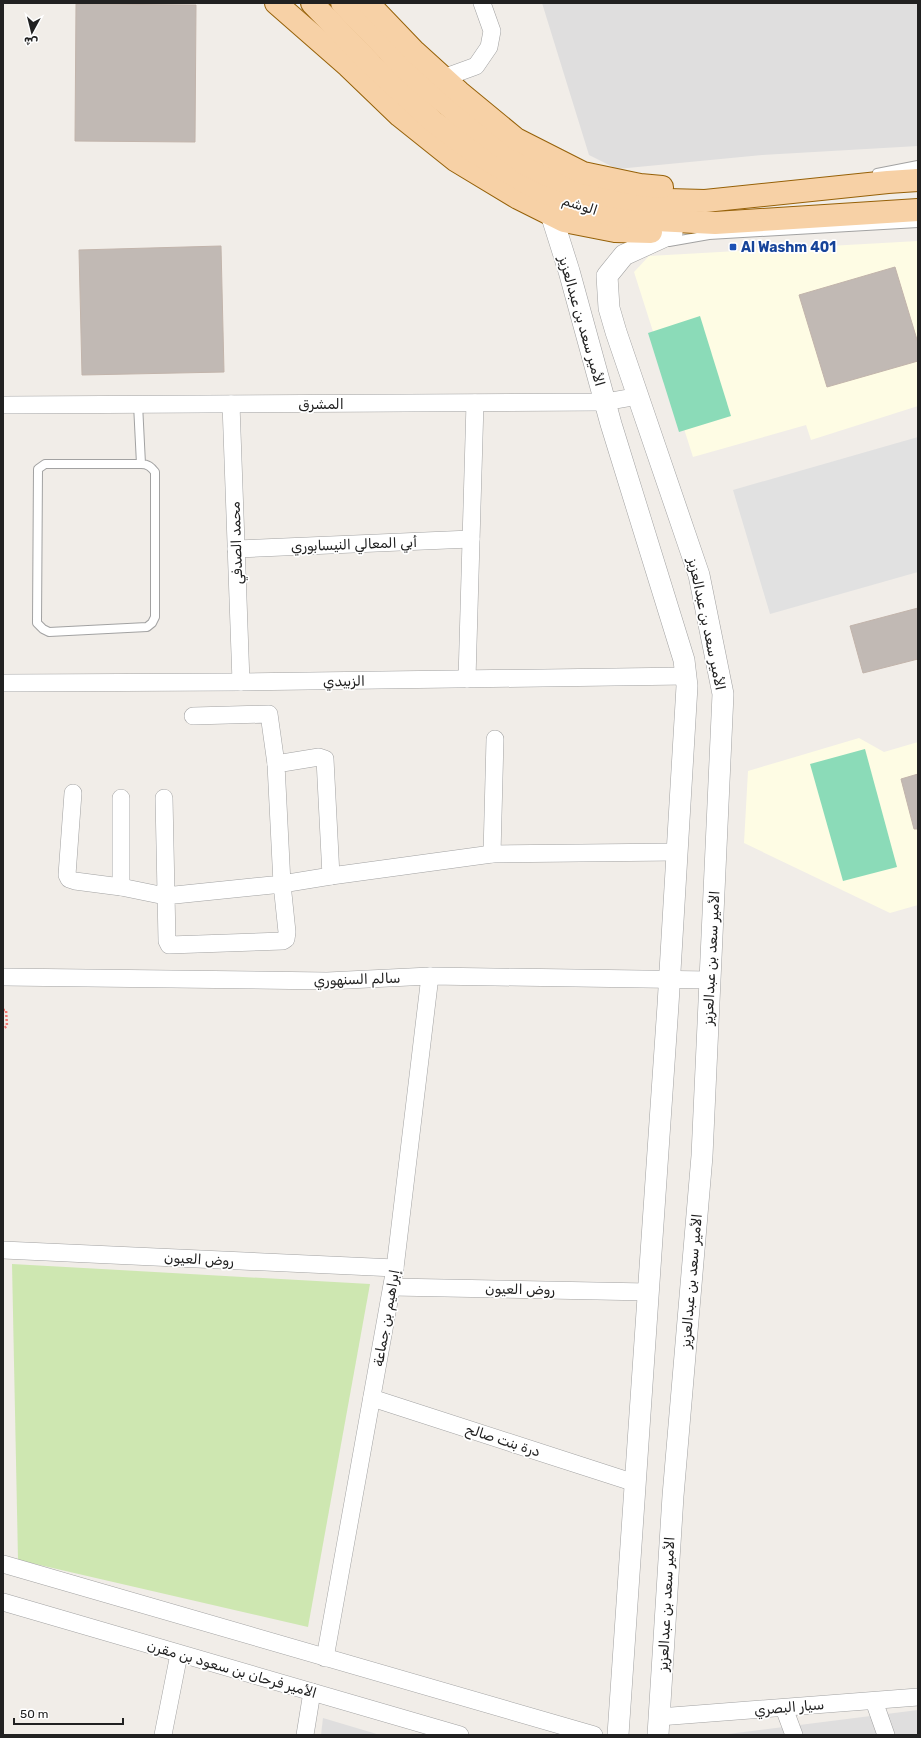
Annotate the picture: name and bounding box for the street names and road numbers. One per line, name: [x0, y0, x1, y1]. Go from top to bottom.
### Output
street label: الوشم: [560, 192, 600, 219]
street label: الأمير سعد بن عبدالعزيز: [555, 253, 608, 388]
street label: المشرق: [298, 396, 344, 413]
street label: محمد الصدفي: [227, 501, 248, 585]
street label: أبي المعالي النيسابوري: [291, 534, 418, 557]
street label: الأمير سعد بن عبدالعزيز: [684, 555, 729, 692]
street label: الزبيدي: [323, 673, 365, 691]
street label: الأمير سعد بن عبدالعزيز: [699, 890, 724, 1027]
street label: سالم السنهوري: [313, 969, 401, 991]
street label: الأمير سعد بن عبدالعزيز: [677, 1213, 706, 1350]
street label: روض العيون: [164, 1249, 234, 1270]
street label: إبراهيم بن جماعة: [370, 1268, 403, 1368]
street label: روض العيون: [485, 1280, 555, 1299]
street label: درة بنت صالح: [463, 1420, 543, 1463]
street label: الأمير سعد بن عبدالعزيز: [654, 1536, 679, 1673]
street label: الأمير فرحان بن سعود بن مقرن: [145, 1637, 319, 1702]
street label: سيار البصري: [753, 1696, 825, 1720]

